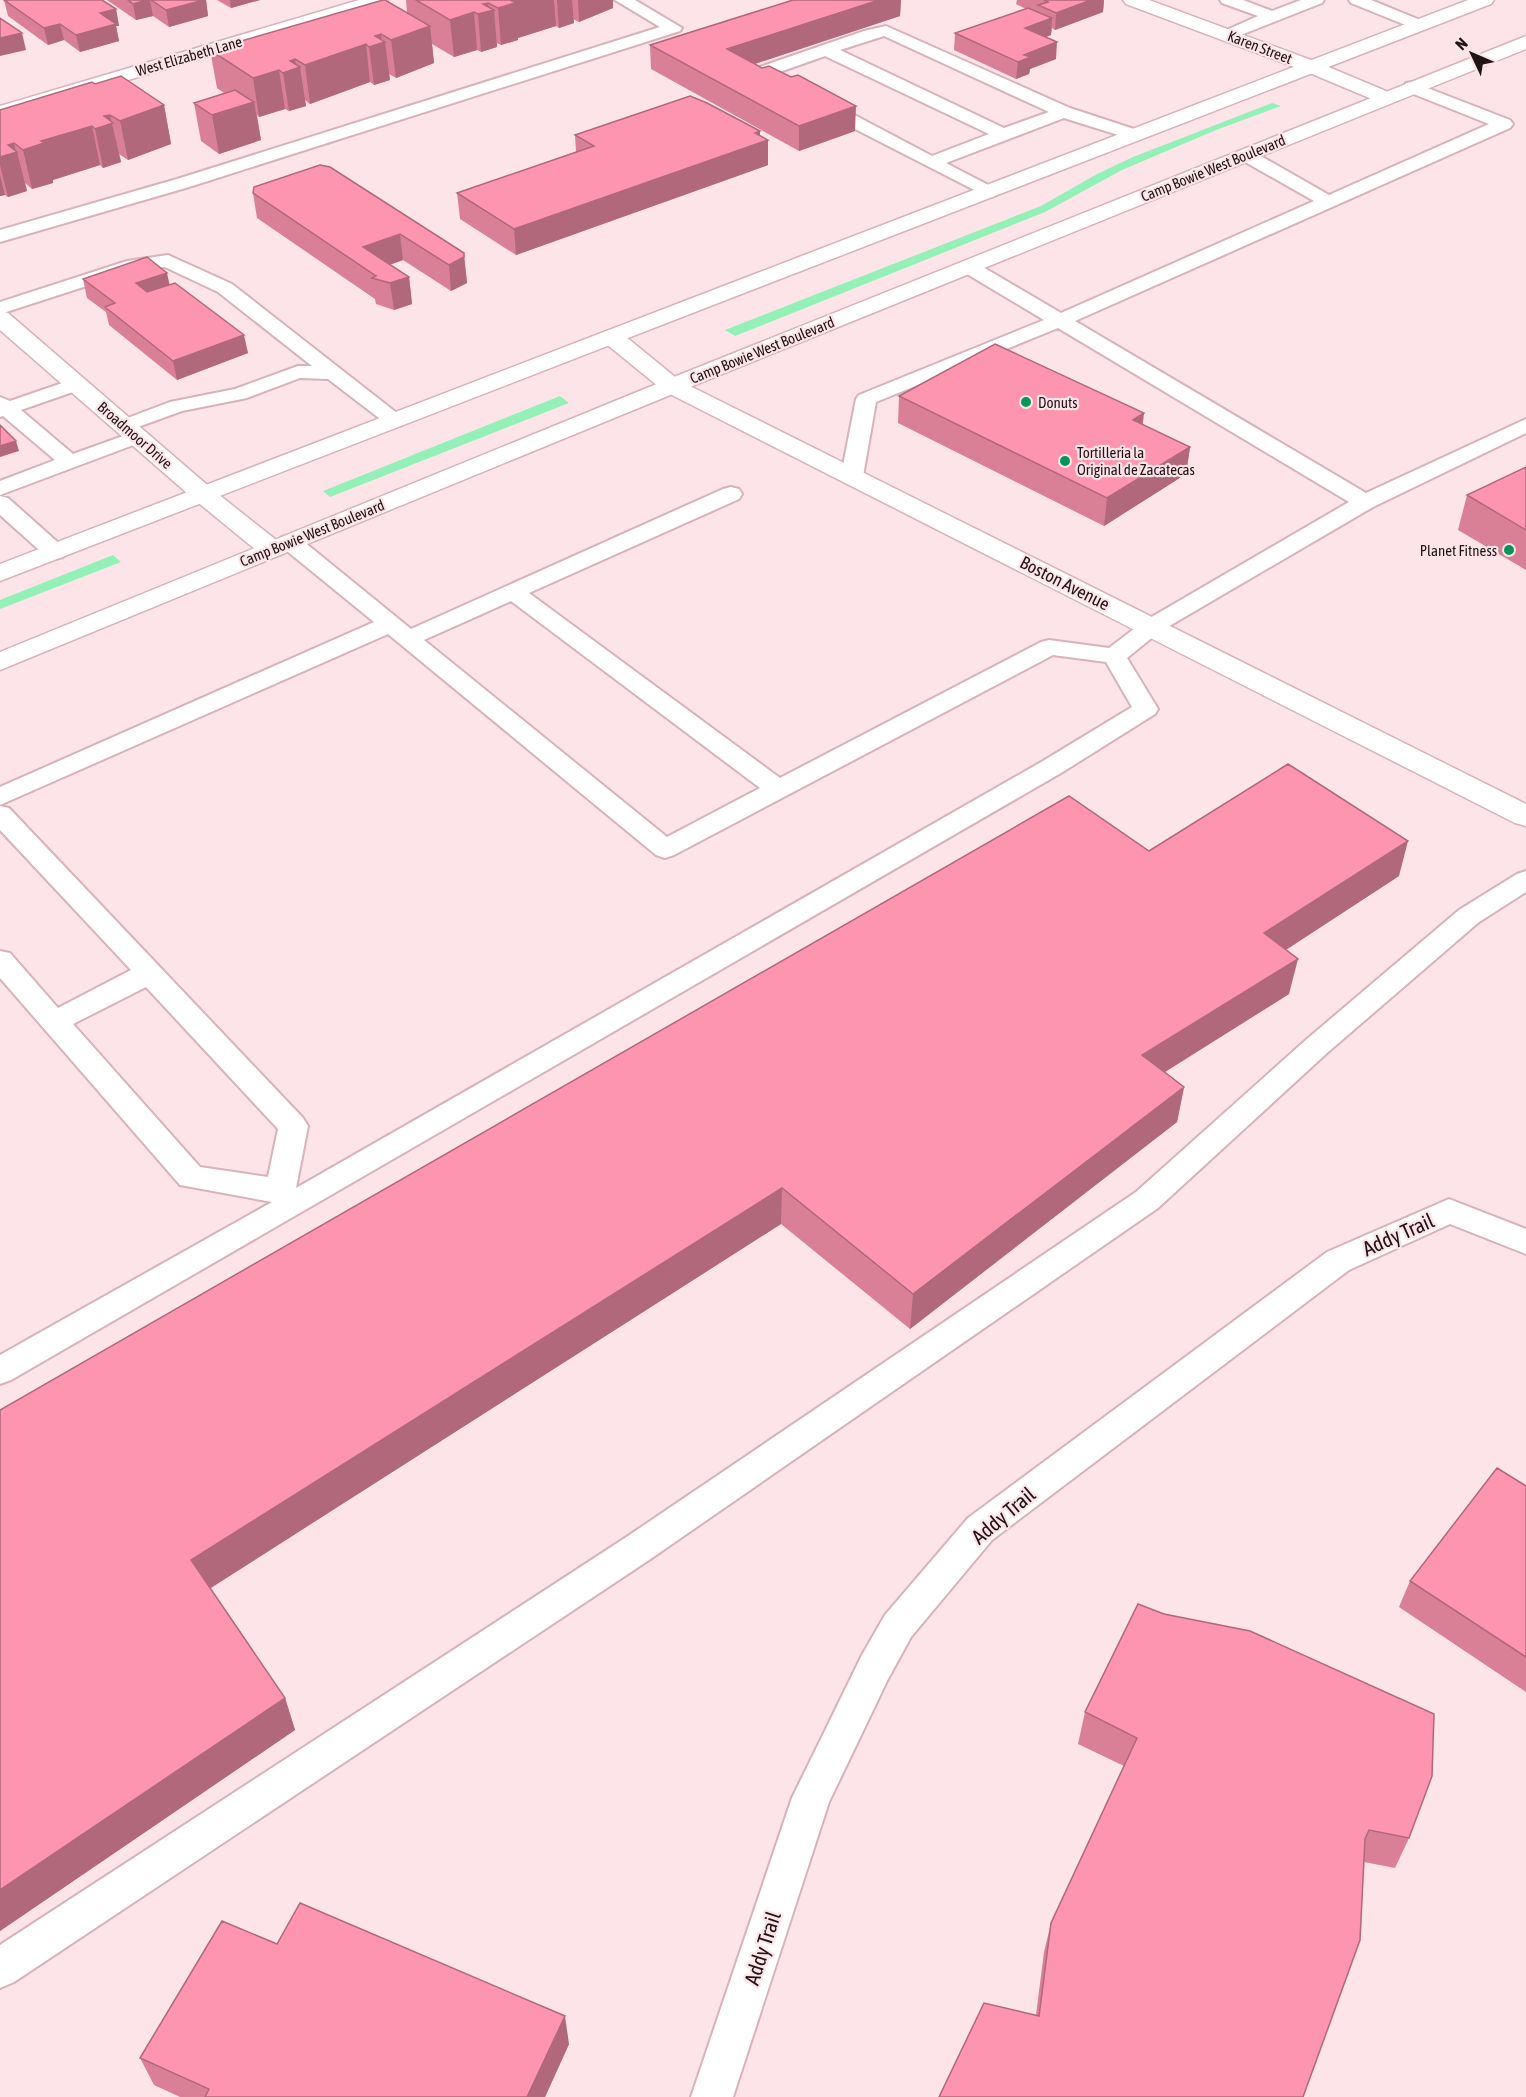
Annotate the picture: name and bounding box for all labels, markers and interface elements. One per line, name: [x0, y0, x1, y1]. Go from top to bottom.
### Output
north arrow: [1442, 24, 1502, 84]
street label: Karen Street: [1225, 27, 1295, 67]
street label: West Elizabeth Lane: [134, 33, 244, 79]
text: N: [1451, 34, 1471, 53]
street label: Camp Bowie West Boulevard: [1138, 131, 1288, 205]
street label: Camp Bowie West Boulevard: [687, 313, 837, 387]
place label: Donuts: [1038, 394, 1078, 411]
marker: Donuts: [1019, 395, 1033, 409]
street label: Broadmoor Drive: [94, 398, 176, 472]
place label: Tortilleria la Original de Zacatecas: [1077, 444, 1195, 478]
marker: Tortilleria la Original de Zacatecas: [1058, 454, 1072, 468]
street label: Camp Bowie West Boulevard: [237, 496, 387, 570]
place label: Planet Fitness: [1420, 542, 1497, 559]
marker: Planet Fitness: [1502, 543, 1516, 557]
street label: Boston Avenue: [1017, 551, 1113, 615]
street label: Addy Trail: [1359, 1207, 1438, 1260]
street label: Addy Trail: [966, 1481, 1040, 1548]
street label: Addy Trail: [739, 1908, 785, 1988]

